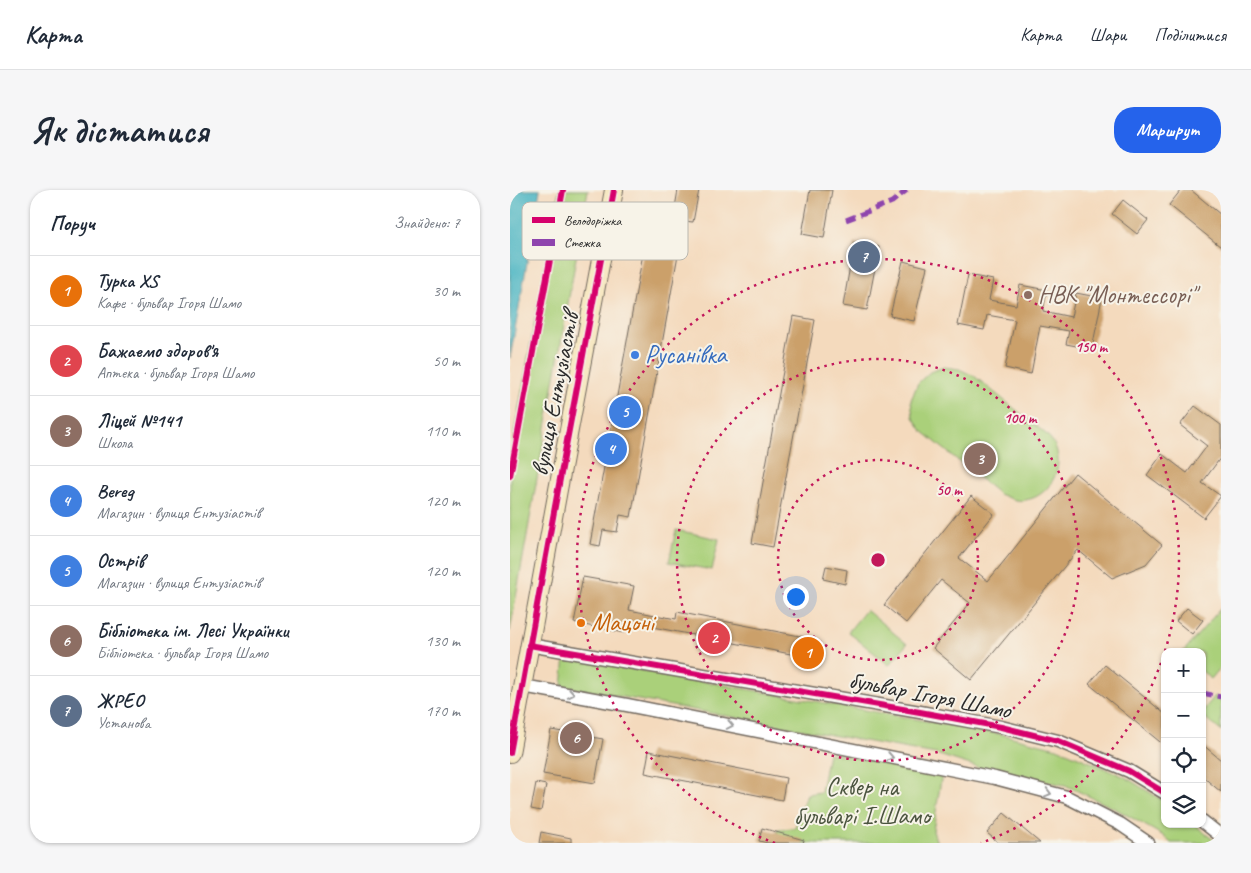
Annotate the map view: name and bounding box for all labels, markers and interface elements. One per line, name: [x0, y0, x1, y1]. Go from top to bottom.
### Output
text: Карта: [25, 20, 82, 50]
text: Карта: [1020, 24, 1061, 46]
text: Шари: [1089, 24, 1126, 46]
text: Поділитися: [1154, 24, 1226, 46]
button: Маршрут: [1114, 107, 1221, 153]
text: Як дістатися: [30, 108, 208, 153]
legend: [522, 202, 688, 260]
text: Поруч: [50, 210, 95, 236]
text: Велодоріжка: [564, 212, 622, 229]
text: Знайдено: 7: [394, 213, 460, 233]
text: Стежка: [564, 234, 602, 251]
pin: 7: [848, 238, 880, 276]
text: Турка XS: [97, 269, 158, 293]
place label: НВК "Монтессорі": [1038, 279, 1201, 311]
text: 1: [62, 281, 70, 301]
text: 30 m: [433, 281, 460, 301]
marker: НВК "Монтессорі": [1022, 289, 1034, 301]
text: Кафе · бульвар Ігоря Шамо: [97, 293, 241, 313]
street label: вулиця Ентузіастів: [523, 303, 588, 478]
text: 150 m: [1075, 338, 1109, 357]
text: Бажаемо здоров'я: [97, 339, 218, 363]
place label: Русанівка: [645, 339, 729, 371]
marker: Русанівка: [629, 349, 641, 361]
text: 2: [62, 351, 70, 371]
text: 50 m: [433, 351, 460, 371]
text: Аптека · бульвар Ігоря Шамо: [97, 363, 254, 383]
pin: 5: [609, 393, 641, 431]
text: Ліцей №141: [97, 409, 181, 433]
text: 100 m: [1004, 409, 1038, 428]
text: 3: [62, 421, 70, 441]
text: 110 m: [426, 421, 460, 441]
pin: 4: [595, 430, 627, 468]
text: Школа: [97, 433, 132, 453]
pin: 3: [964, 440, 996, 478]
text: Bereg: [97, 479, 133, 503]
text: 50 m: [936, 481, 963, 500]
text: 4: [62, 491, 70, 511]
text: 120 m: [426, 491, 460, 511]
text: Магазин · вулиця Ентузіастів: [97, 503, 261, 523]
text: Острів: [97, 549, 144, 573]
centre of rings: [869, 551, 887, 569]
text: 5: [63, 561, 69, 581]
text: 120 m: [426, 561, 460, 581]
text: Магазин · вулиця Ентузіастів: [97, 573, 261, 593]
your location: [783, 584, 809, 610]
place label: Мацоні: [591, 607, 657, 639]
marker: Мацоні: [575, 617, 587, 629]
text: Бібліотека ім. Лесі Українки: [97, 619, 289, 643]
pin: 2: [698, 619, 730, 657]
text: 6: [62, 631, 70, 651]
text: 130 m: [426, 631, 460, 651]
pin: 1: [792, 634, 824, 672]
text: Бібліотека · бульвар Ігоря Шамо: [97, 643, 268, 663]
map controls: [1161, 648, 1206, 828]
button: +: [1161, 648, 1206, 693]
street label: бульвар Ігоря Шамо: [846, 664, 1015, 727]
text: ЖРЕО: [97, 689, 144, 713]
one-way arrow: [567, 689, 575, 699]
button: −: [1161, 693, 1206, 738]
text: 7: [62, 701, 70, 721]
text: 170 m: [426, 701, 460, 721]
text: Установа: [97, 713, 150, 733]
pin: 6: [560, 719, 592, 757]
one-way arrow: [726, 719, 735, 730]
button: locate: [1161, 738, 1206, 783]
one-way arrow: [885, 751, 894, 761]
park label: Сквер на бульварі І.Шамо: [794, 771, 933, 832]
button: layers: [1161, 783, 1206, 828]
one-way arrow: [1044, 787, 1052, 797]

